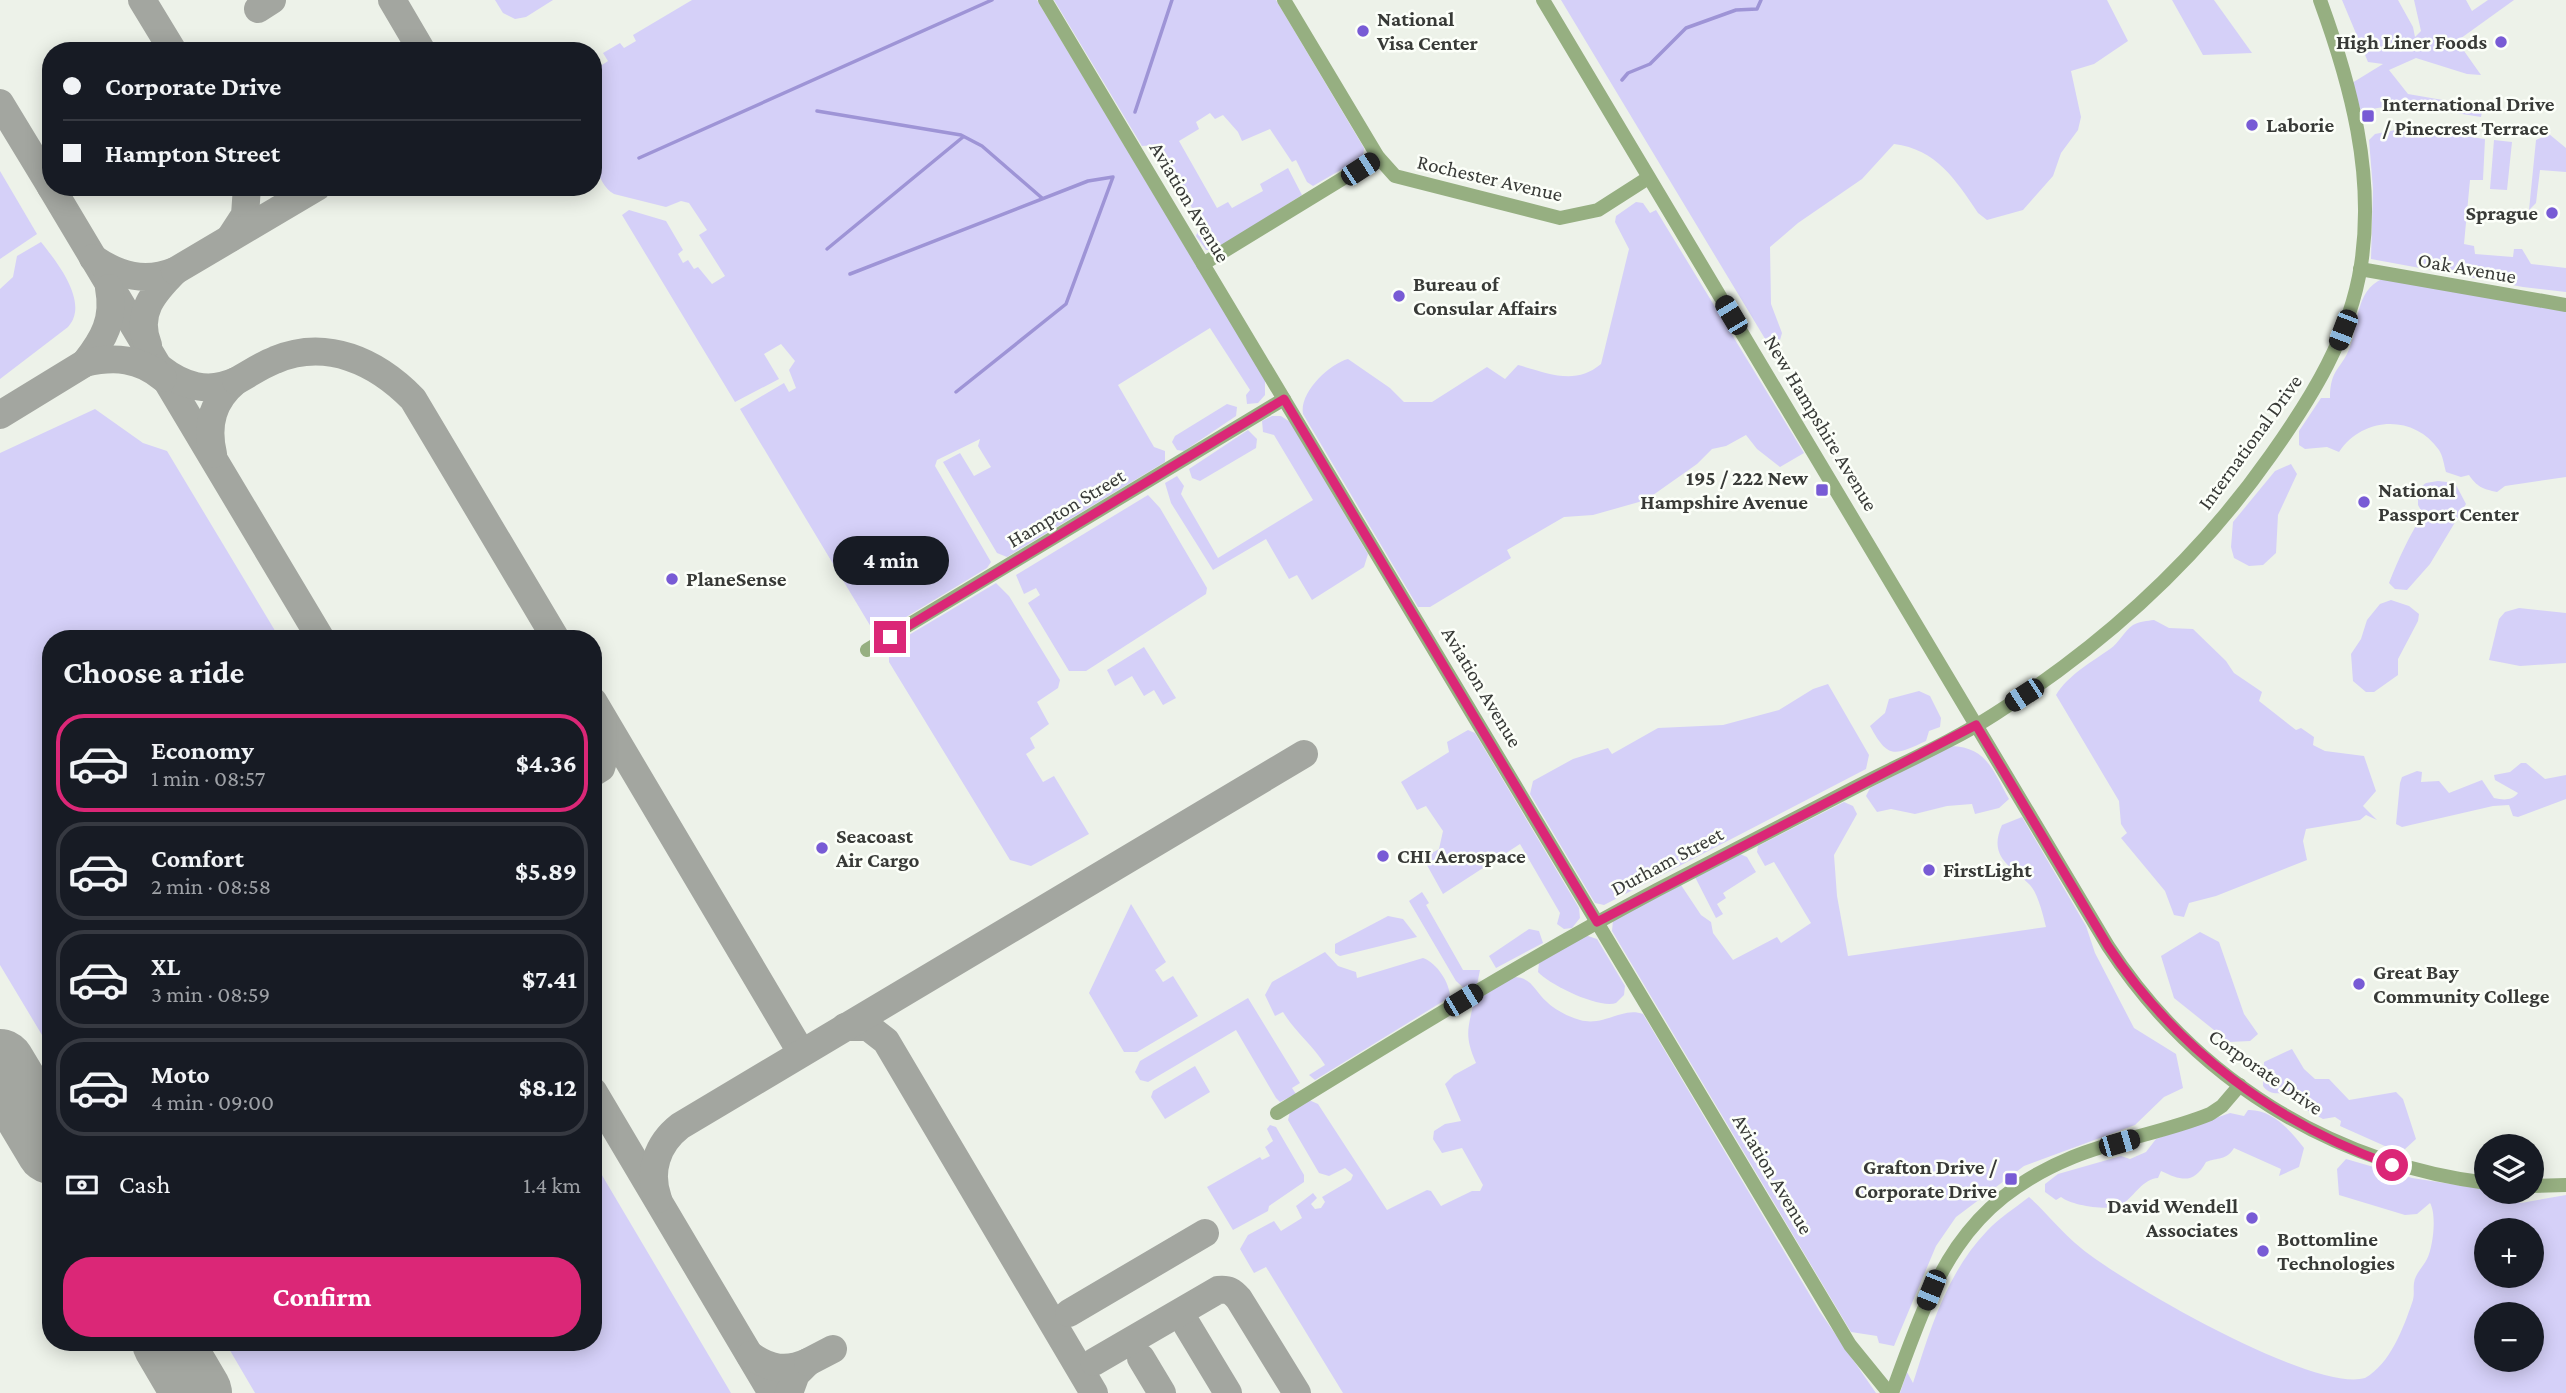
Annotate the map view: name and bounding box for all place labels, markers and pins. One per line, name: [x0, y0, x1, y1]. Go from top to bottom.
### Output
place label: National Visa Center: [1376, 7, 1479, 55]
marker: National Visa Center: [1355, 23, 1371, 39]
place label: High Liner Foods: [2336, 30, 2487, 54]
marker: High Liner Foods: [2493, 34, 2509, 50]
place label: International Drive / Pinecrest Terrace: [2382, 92, 2555, 140]
marker: International Drive / Pinecrest Terrace: [2360, 108, 2376, 124]
place label: Laborie: [2266, 113, 2334, 137]
marker: Laborie: [2244, 117, 2260, 133]
place label: Sprague: [2465, 201, 2538, 225]
marker: Sprague: [2544, 205, 2560, 221]
place label: Bureau of Consular Affairs: [1413, 272, 1557, 320]
marker: Bureau of Consular Affairs: [1391, 288, 1407, 304]
place label: 195 / 222 New Hampshire Avenue: [1640, 466, 1808, 514]
place label: National Passport Center: [2378, 478, 2520, 526]
marker: 195 / 222 New Hampshire Avenue: [1814, 482, 1830, 498]
marker: National Passport Center: [2356, 494, 2372, 510]
place label: PlaneSense: [686, 567, 787, 591]
marker: PlaneSense: [664, 571, 680, 587]
place label: Seacoast Air Cargo: [835, 824, 919, 872]
marker: Seacoast Air Cargo: [814, 840, 830, 856]
place label: CHI Aerospace: [1397, 844, 1526, 868]
marker: CHI Aerospace: [1375, 848, 1391, 864]
place label: FirstLight: [1943, 858, 2032, 882]
marker: FirstLight: [1921, 862, 1937, 878]
place label: Great Bay Community College: [2373, 960, 2550, 1008]
marker: Great Bay Community College: [2351, 976, 2367, 992]
place label: Grafton Drive / Corporate Drive: [1855, 1155, 1997, 1203]
marker: Grafton Drive / Corporate Drive: [2003, 1171, 2019, 1187]
place label: David Wendell Associates: [2107, 1194, 2238, 1242]
marker: David Wendell Associates: [2244, 1210, 2260, 1226]
place label: Bottomline Technologies: [2277, 1227, 2395, 1275]
marker: Bottomline Technologies: [2255, 1243, 2271, 1259]

